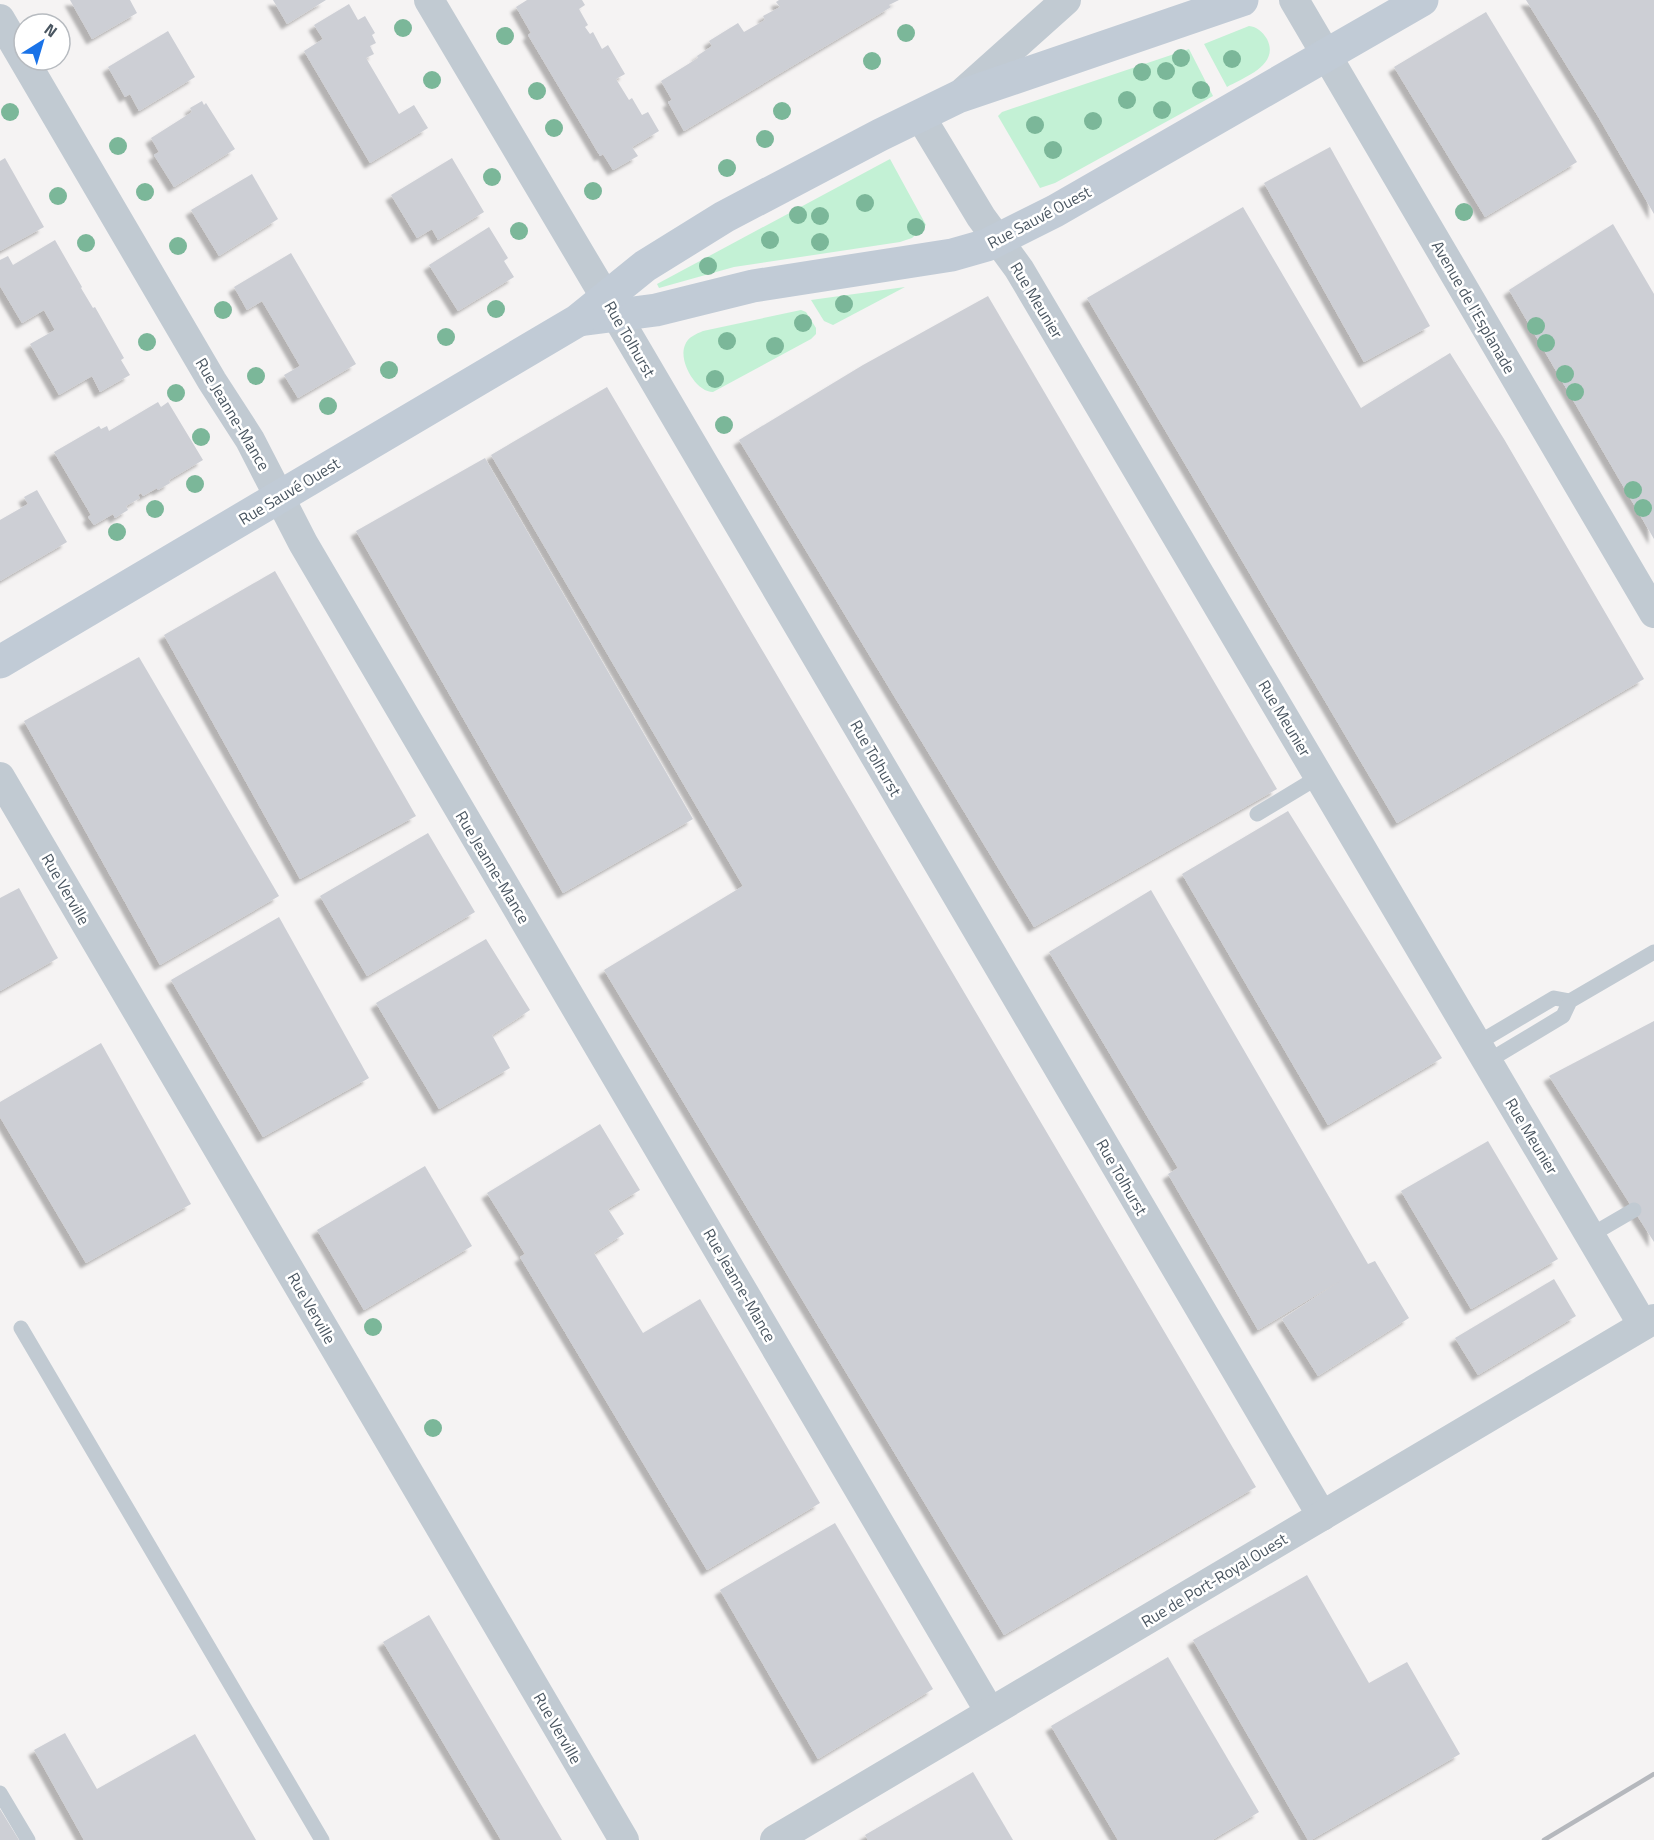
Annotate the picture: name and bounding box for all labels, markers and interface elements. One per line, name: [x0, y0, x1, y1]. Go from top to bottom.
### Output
north arrow: [12, 12, 72, 72]
text: N: [39, 17, 63, 43]
street label: Rue Sauvé Ouest: [983, 179, 1095, 254]
street label: Avenue de l'Esplanade: [1426, 236, 1522, 378]
street label: Rue Meunier: [1005, 257, 1070, 343]
street label: Rue Tolhurst: [598, 296, 662, 382]
street label: Rue Jeanne-Mance: [190, 353, 276, 475]
street label: Rue Sauvé Ouest: [234, 451, 345, 531]
street label: Rue Meunier: [1253, 675, 1318, 761]
street label: Rue Tolhurst: [844, 715, 908, 801]
street label: Rue Jeanne-Mance: [450, 806, 536, 928]
street label: Rue Verville: [36, 849, 96, 929]
street label: Rue Meunier: [1500, 1093, 1565, 1179]
street label: Rue Tolhurst: [1090, 1134, 1154, 1220]
street label: Rue Jeanne-Mance: [698, 1224, 782, 1346]
street label: Rue Verville: [282, 1268, 342, 1348]
street label: Rue de Port-Royal Ouest: [1136, 1527, 1292, 1633]
street label: Rue Verville: [528, 1688, 588, 1768]

